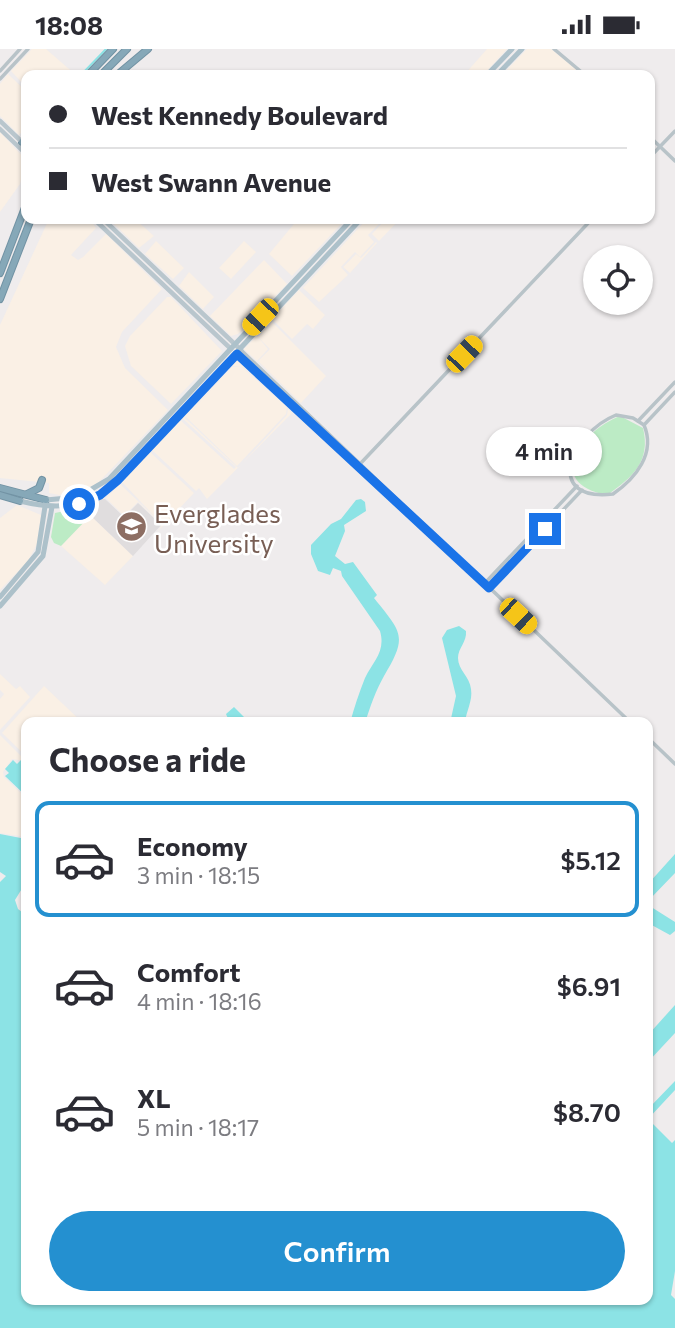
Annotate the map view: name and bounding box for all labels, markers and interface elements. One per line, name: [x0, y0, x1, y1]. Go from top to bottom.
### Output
text: 18:08: [35, 9, 103, 40]
text: West Kennedy Boulevard: [91, 99, 388, 130]
text: West Swann Avenue: [91, 166, 331, 197]
map controls: [583, 245, 653, 315]
button: locate: [583, 245, 653, 315]
car: [238, 294, 283, 340]
car: [442, 332, 487, 376]
callout: 4 min: [487, 427, 603, 477]
text: 4 min: [515, 437, 573, 465]
route start: [63, 488, 95, 520]
place label: Everglades University: [154, 497, 281, 558]
school or university icon: Everglades University: [114, 510, 148, 544]
route end: [529, 513, 561, 545]
car: [496, 594, 541, 638]
text: Choose a ride: [49, 739, 246, 779]
icon: car: [53, 828, 116, 891]
text: Economy: [137, 830, 248, 861]
text: $5.12: [561, 844, 621, 875]
text: 3 min · 18:15: [137, 861, 260, 889]
icon: car: [53, 954, 116, 1017]
text: Comfort: [137, 956, 240, 987]
text: $6.91: [557, 970, 621, 1001]
text: 4 min · 18:16: [137, 987, 262, 1015]
icon: car: [53, 1080, 116, 1143]
text: XL: [137, 1082, 171, 1113]
text: $8.70: [553, 1096, 621, 1127]
text: 5 min · 18:17: [137, 1113, 259, 1141]
button: Confirm: [49, 1211, 625, 1291]

